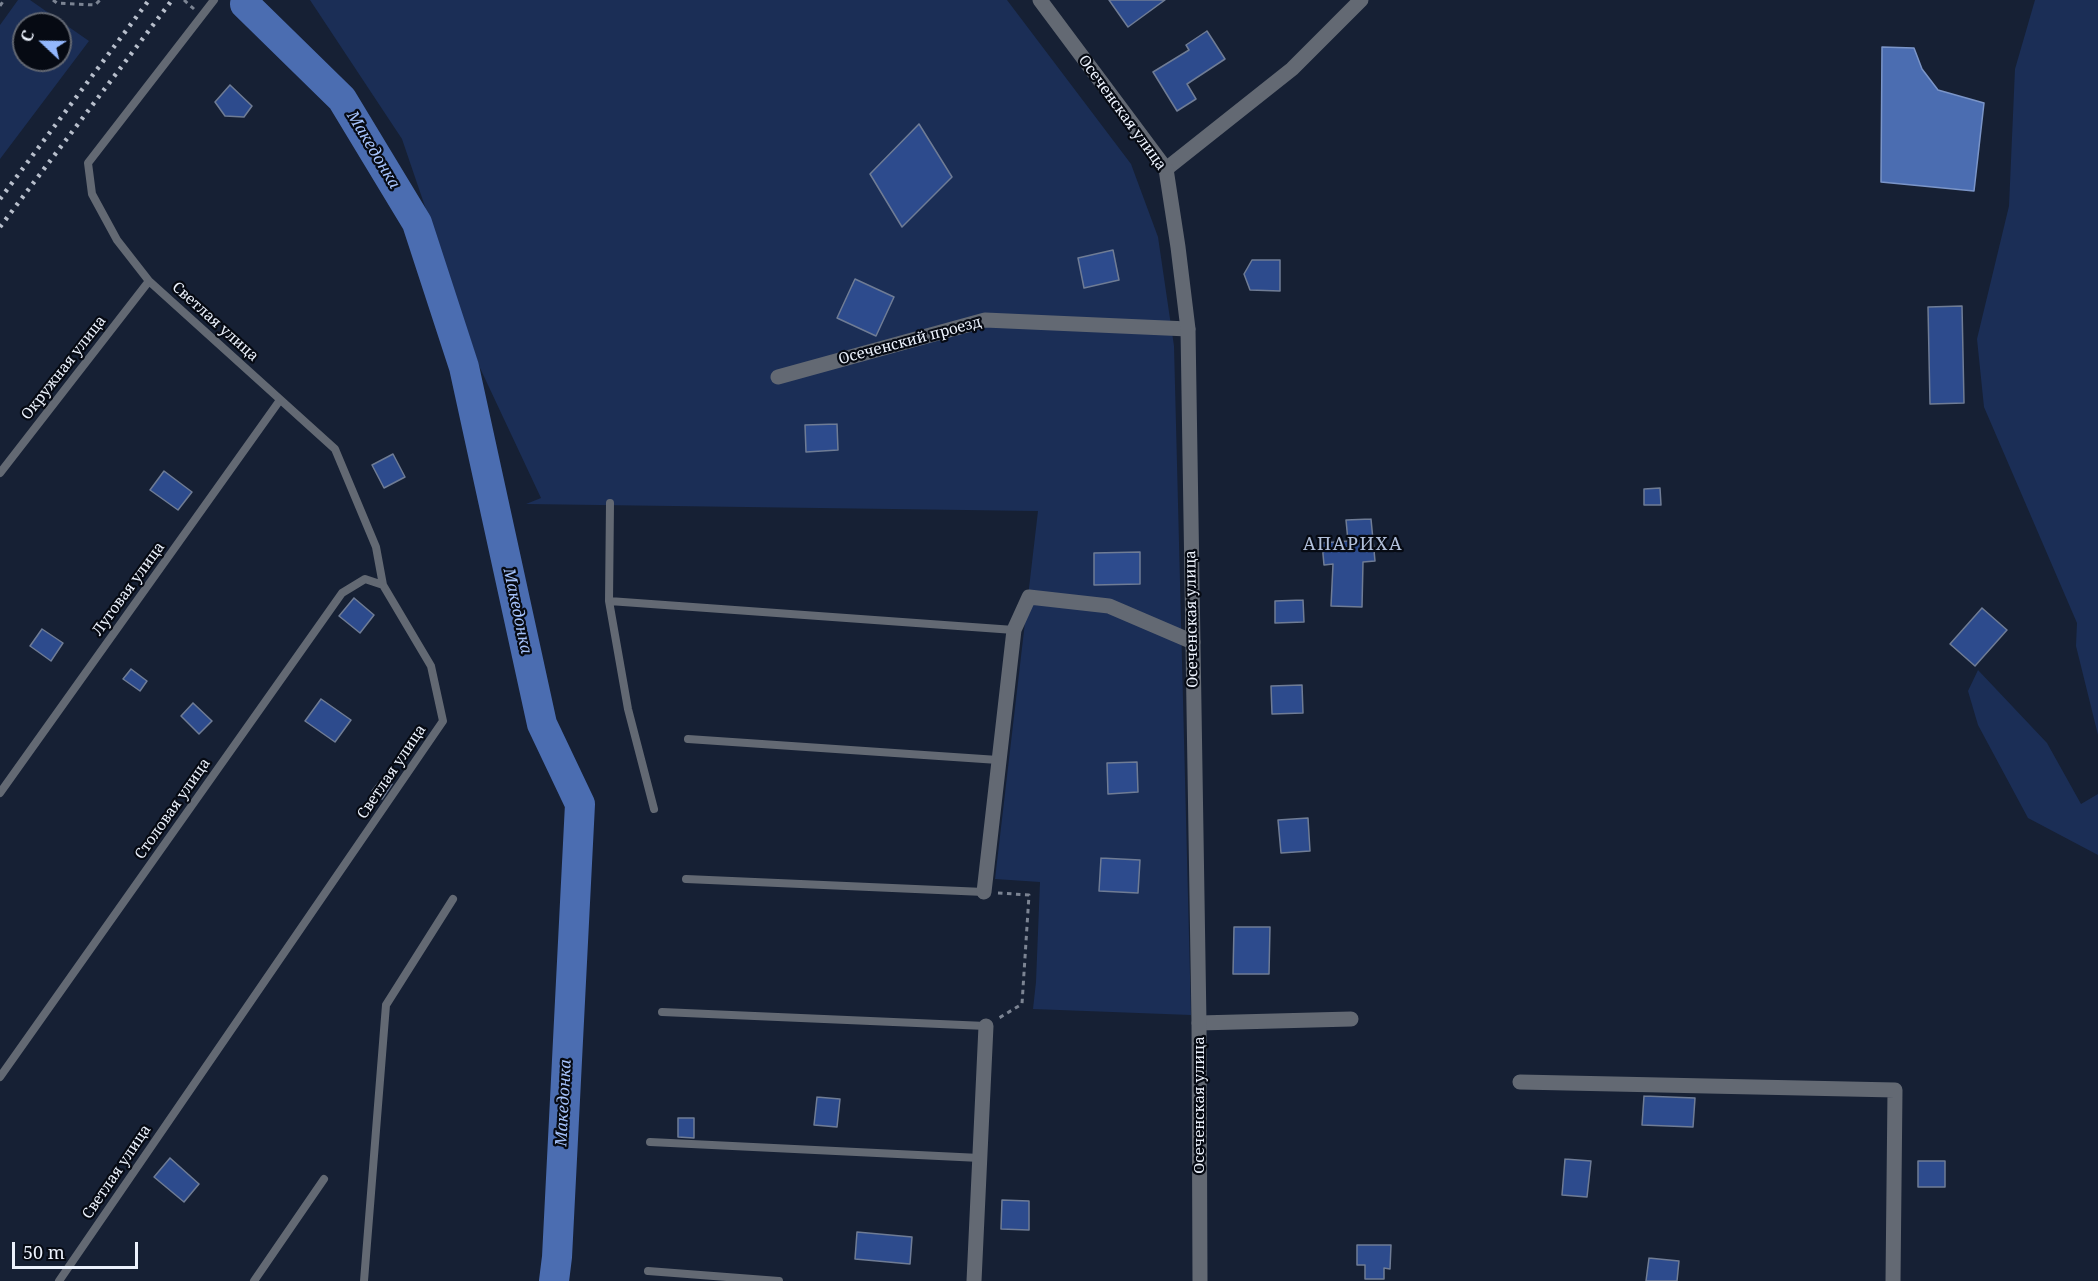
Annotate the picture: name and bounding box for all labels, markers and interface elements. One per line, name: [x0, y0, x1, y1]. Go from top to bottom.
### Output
north arrow: [12, 12, 72, 72]
text: С: [15, 27, 39, 45]
street label: Осеченская улица: [1074, 52, 1170, 174]
water label: Македонка: [342, 108, 404, 192]
street label: Светлая улица: [168, 279, 262, 365]
street label: Окружная улица: [18, 312, 110, 424]
street label: Осеченский проезд: [837, 313, 983, 369]
district label: АПАРИХА: [1303, 534, 1403, 556]
street label: Луговая улица: [89, 539, 169, 639]
street label: Осеченская улица: [1182, 550, 1202, 688]
water label: Македонка: [499, 566, 535, 656]
street label: Светлая улица: [354, 721, 430, 823]
street label: Столовая улица: [131, 755, 215, 863]
street label: Осеченская улица: [1191, 1036, 1209, 1174]
water label: Македонка: [552, 1059, 576, 1147]
street label: Светлая улица: [79, 1121, 155, 1223]
scale bar: [15, 1230, 141, 1268]
text: 50 m: [23, 1240, 65, 1264]

